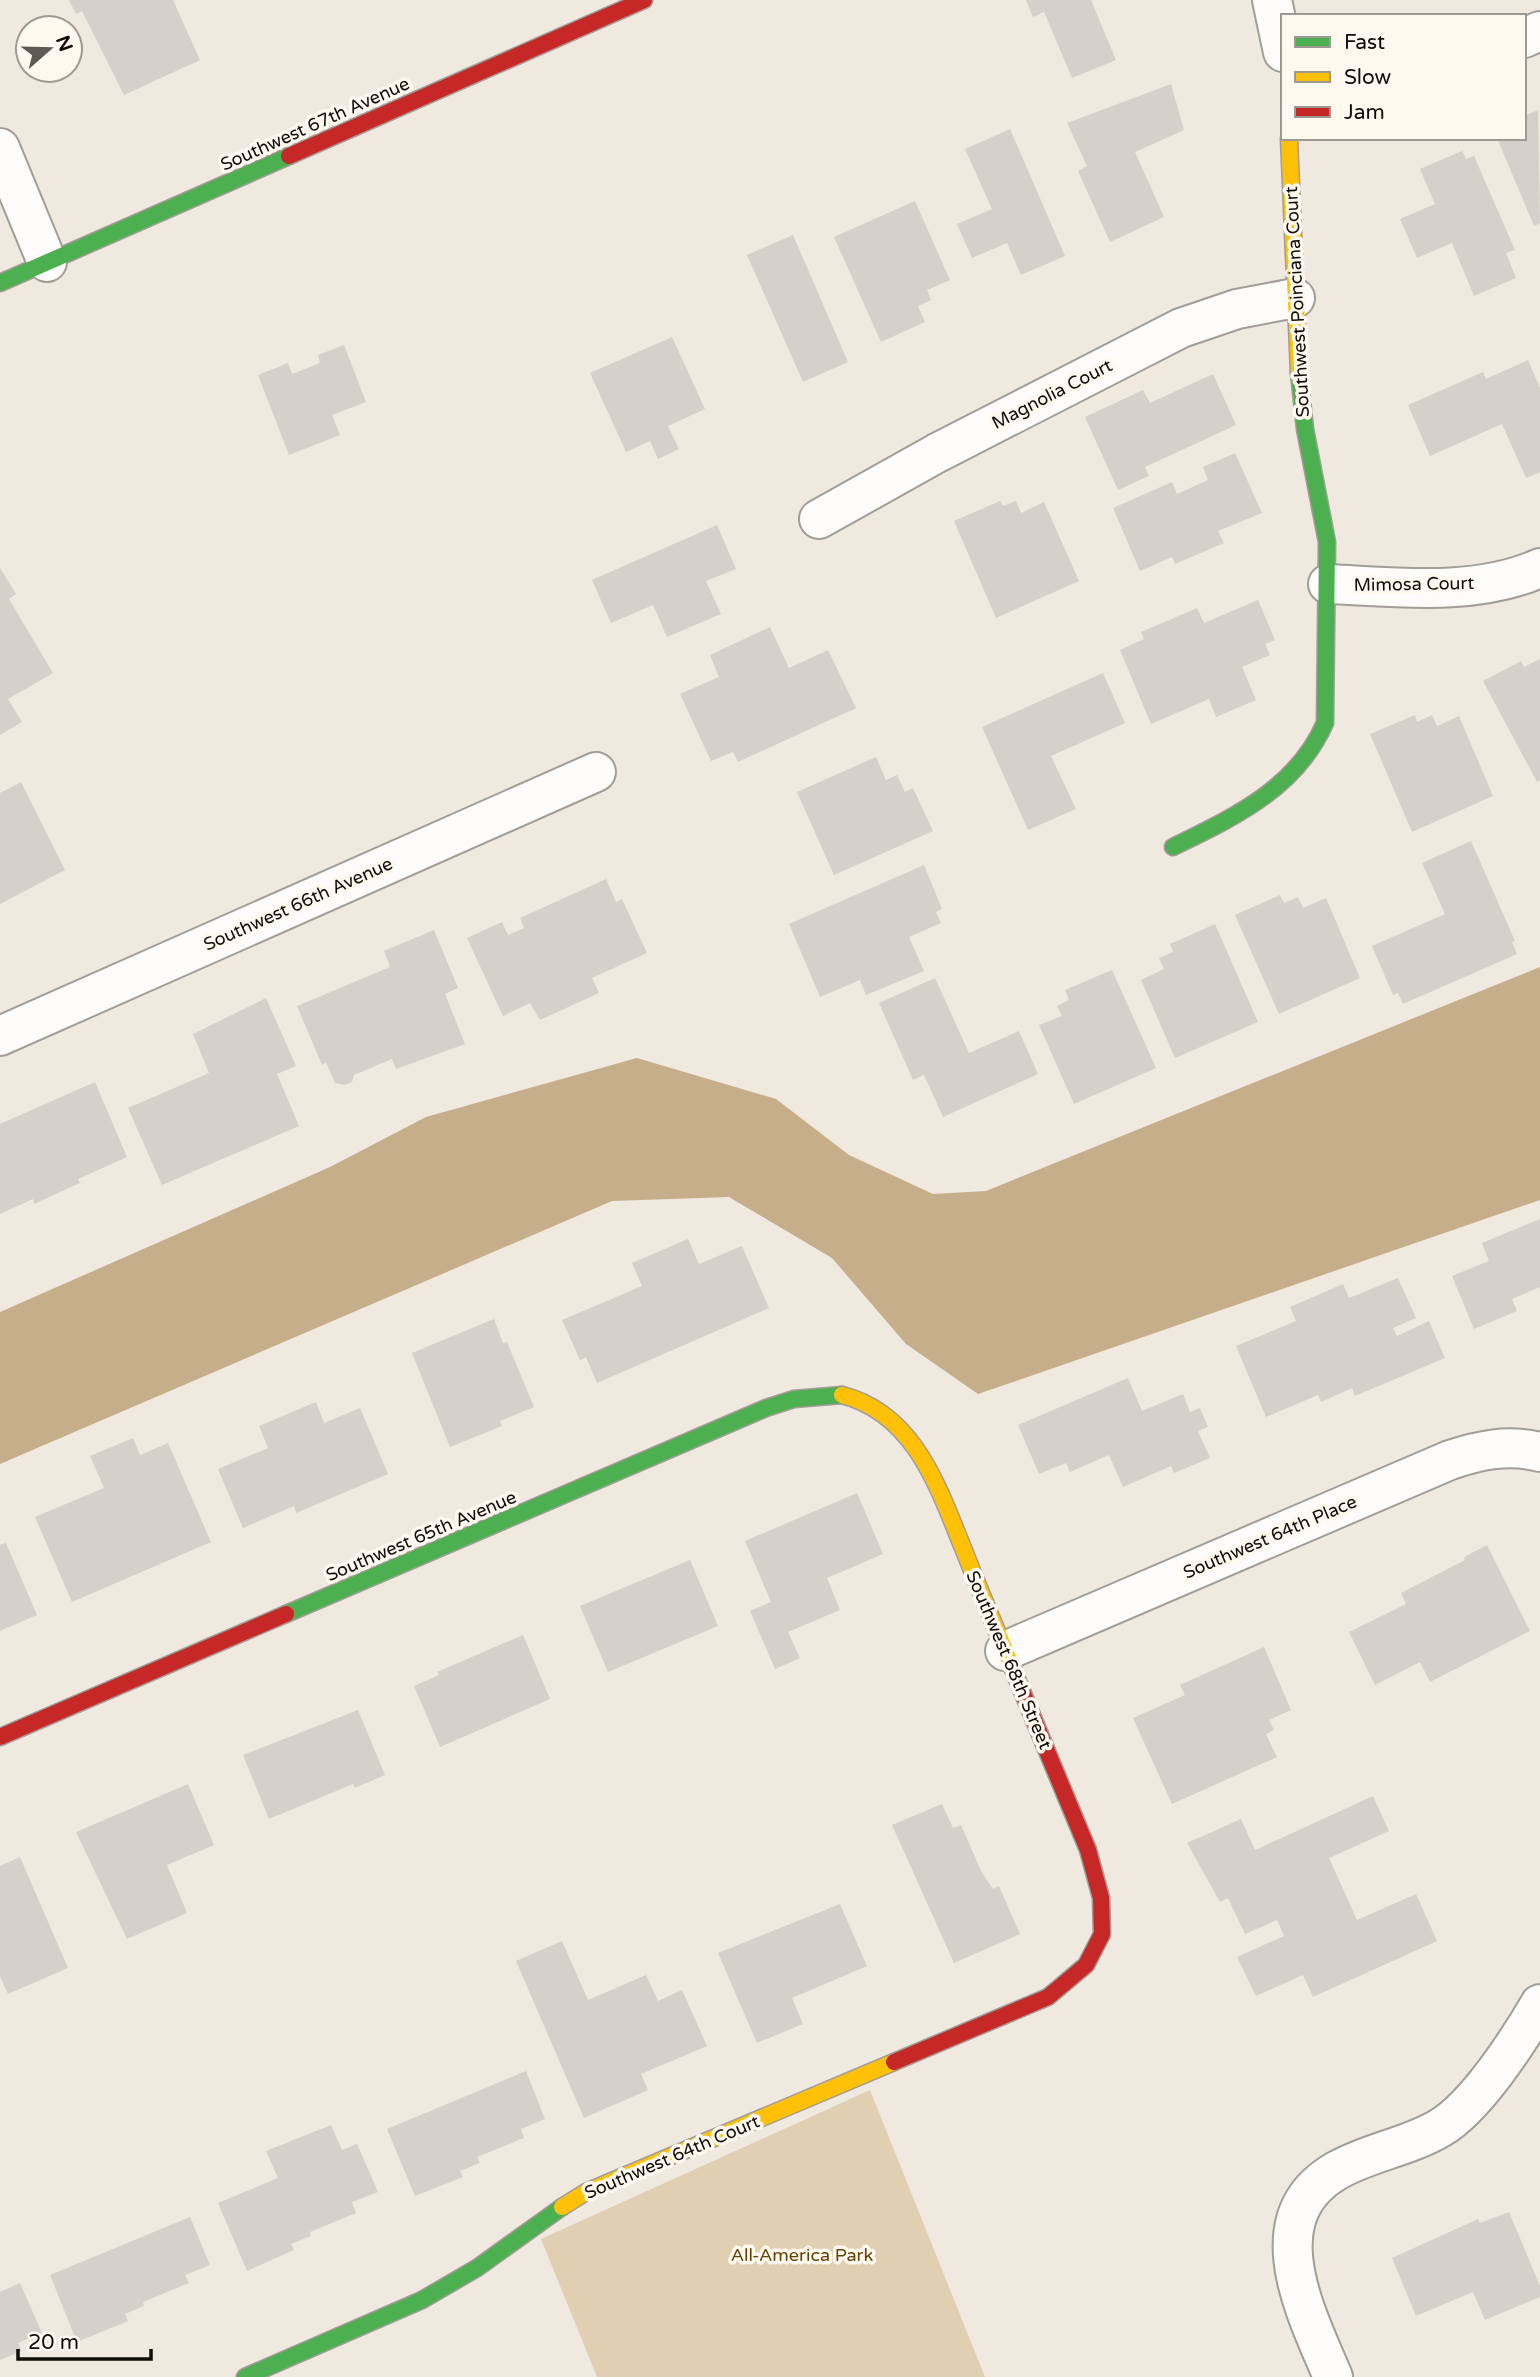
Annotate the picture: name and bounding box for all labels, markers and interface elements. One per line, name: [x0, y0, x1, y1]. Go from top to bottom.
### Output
north arrow: [14, 14, 84, 84]
legend: [1281, 14, 1526, 140]
text: Fast: [1344, 30, 1385, 55]
text: N: [51, 33, 77, 54]
text: Slow: [1344, 65, 1392, 90]
street label: Southwest 67th Avenue: [217, 72, 413, 176]
text: Jam: [1344, 100, 1385, 125]
street label: Southwest Poinciana Court: [1280, 186, 1314, 418]
street label: Magnolia Court: [988, 354, 1116, 434]
street label: Mimosa Court: [1354, 572, 1475, 596]
street label: Southwest 66th Avenue: [200, 852, 396, 956]
street label: Southwest 65th Avenue: [323, 1486, 519, 1586]
street label: Southwest 64th Place: [1180, 1490, 1360, 1584]
street label: Southwest 68th Street: [961, 1567, 1057, 1753]
street label: Southwest 64th Court: [581, 2110, 763, 2204]
park label: All-America Park: [731, 2244, 873, 2266]
scale bar: [18, 2318, 150, 2362]
text: 20 m: [28, 2330, 79, 2355]

